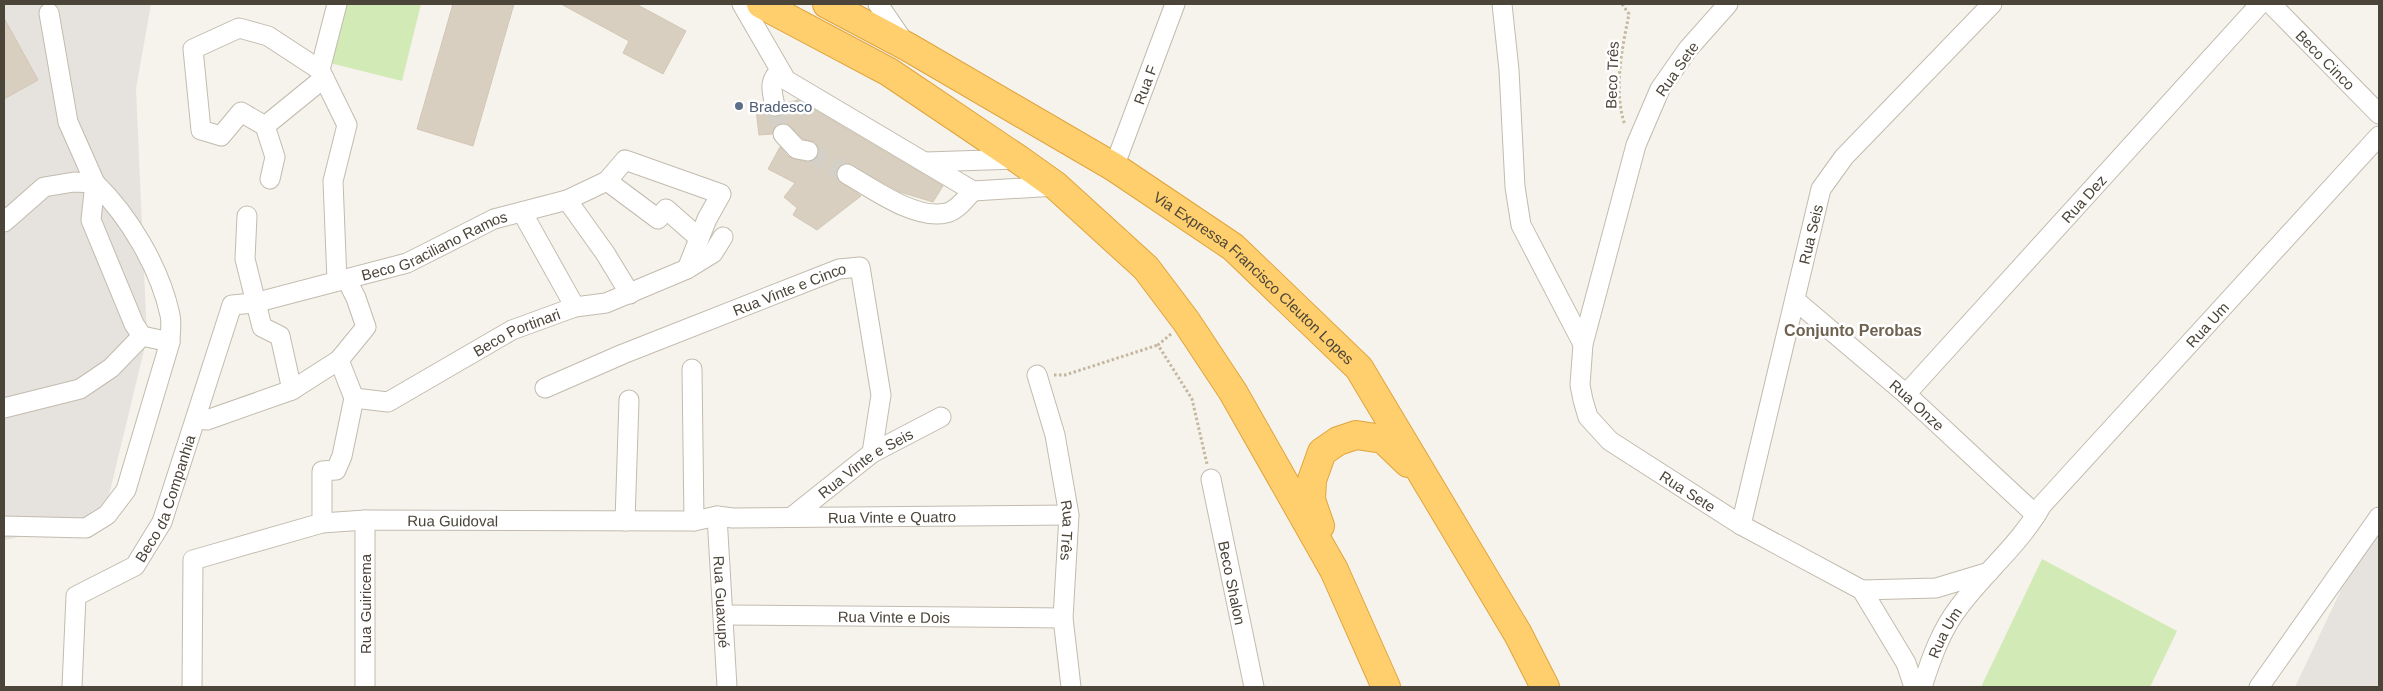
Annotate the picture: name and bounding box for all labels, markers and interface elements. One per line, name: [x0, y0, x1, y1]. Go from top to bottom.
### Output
street label: Beco Cinco: [2293, 26, 2359, 93]
street label: Rua Sete: [1652, 39, 1702, 99]
street label: Beco Três: [1602, 41, 1622, 109]
street label: Rua F: [1130, 62, 1160, 107]
place label: Bradesco: [749, 98, 812, 115]
marker: Bradesco: [733, 100, 745, 112]
street label: Rua Dez: [2058, 171, 2109, 226]
street label: Via Expressa Francisco Cleuton Lopes: [1151, 188, 1358, 367]
street label: Rua Seis: [1795, 203, 1826, 266]
street label: Beco Graciliano Ramos: [359, 207, 509, 283]
street label: Rua Vinte e Cinco: [730, 260, 847, 318]
street label: Rua Um: [2182, 298, 2232, 350]
street label: Beco Portinari: [470, 305, 562, 359]
district label: Conjunto Perobas: [1784, 322, 1922, 339]
street label: Rua Onze: [1887, 376, 1948, 434]
street label: Rua Vinte e Seis: [814, 425, 916, 501]
street label: Beco da Companhia: [131, 432, 198, 565]
street label: Rua Sete: [1657, 467, 1719, 515]
street label: Rua Três: [1058, 498, 1078, 561]
street label: Rua Vinte e Quatro: [828, 508, 956, 526]
street label: Rua Guidoval: [407, 512, 498, 529]
street label: Beco Shalon: [1216, 539, 1249, 626]
street label: Rua Guiricema: [357, 553, 374, 654]
street label: Rua Guaxupé: [711, 555, 733, 649]
street label: Rua Um: [1924, 604, 1965, 660]
street label: Rua Vinte e Dois: [838, 608, 950, 626]

